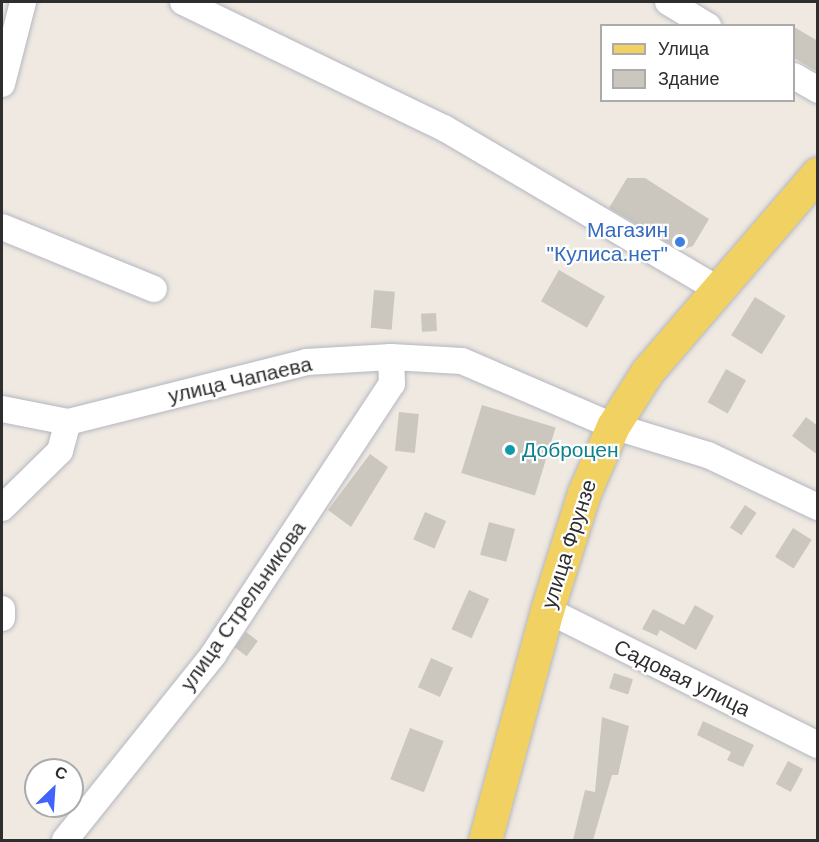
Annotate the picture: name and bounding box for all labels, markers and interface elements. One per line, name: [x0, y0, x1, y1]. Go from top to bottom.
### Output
legend: [600, 24, 795, 102]
text: Улица: [658, 39, 709, 59]
text: Здание: [658, 69, 719, 89]
place label: Магазин "Кулиса.нет": [547, 217, 668, 267]
marker: Магазин "Кулиса.нет": [673, 235, 687, 249]
street label: улица Чапаева: [166, 351, 314, 409]
place label: Доброцен: [522, 437, 619, 463]
marker: Доброцен: [503, 443, 517, 457]
street label: улица Фрунзе: [536, 476, 602, 612]
street label: улица Стрельникова: [175, 516, 311, 696]
street label: Садовая улица: [610, 634, 754, 722]
north arrow: [24, 758, 84, 818]
text: С: [52, 763, 70, 783]

